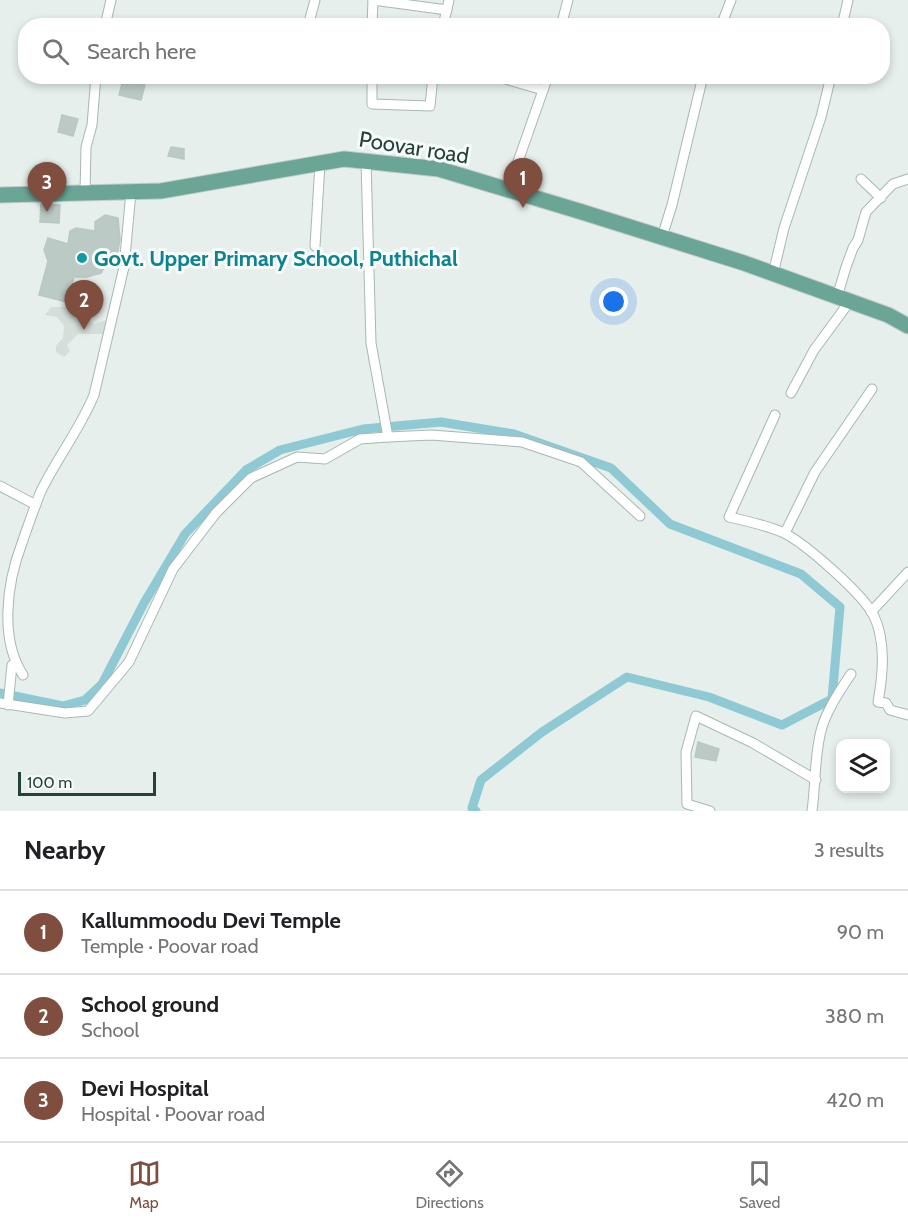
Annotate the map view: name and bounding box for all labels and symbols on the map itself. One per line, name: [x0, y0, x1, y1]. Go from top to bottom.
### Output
street label: Poovar road: [357, 125, 471, 170]
pin: 1: [504, 158, 542, 208]
pin: 3: [28, 162, 66, 212]
place label: Govt. Upper Primary School, Puthichal: [94, 245, 458, 272]
marker: Govt. Upper Primary School, Puthichal: [75, 251, 89, 265]
pin: 2: [64, 280, 104, 330]
your location: [599, 287, 628, 316]
scale bar: [18, 769, 156, 796]

